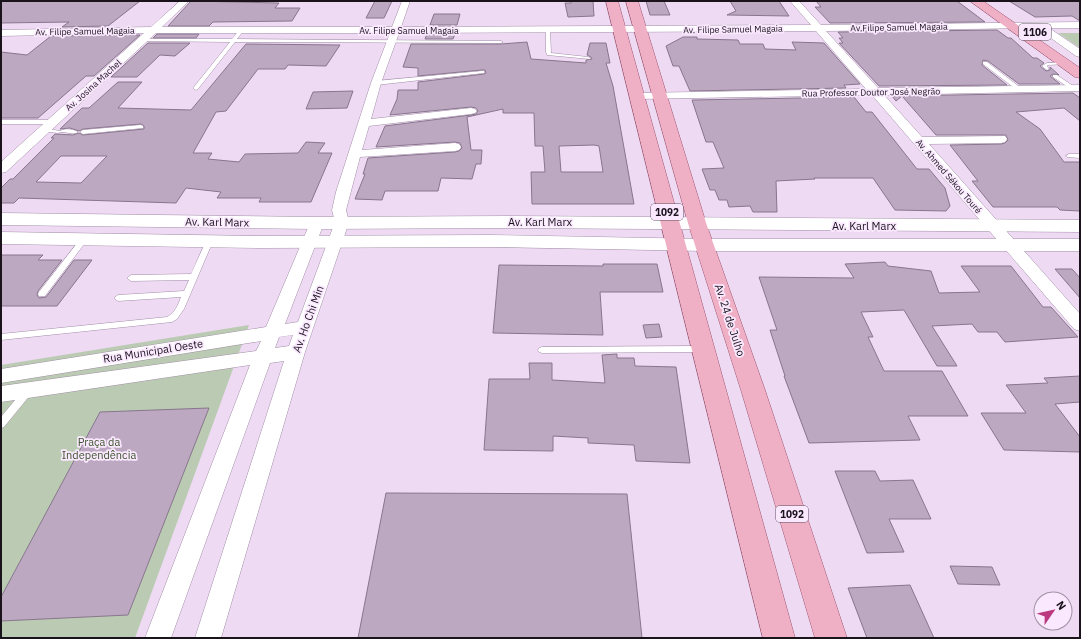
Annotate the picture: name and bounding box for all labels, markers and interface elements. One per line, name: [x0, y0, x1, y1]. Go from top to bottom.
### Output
street label: Av.Filipe Samuel Magaia: [850, 21, 948, 33]
street label: Av. Filipe Samuel Magaia: [683, 23, 783, 35]
road number: 1106: [1019, 24, 1051, 40]
street label: Av. Filipe Samuel Magaia: [35, 25, 135, 37]
street label: Av. Filipe Samuel Magaia: [359, 25, 459, 36]
street label: Av. Josina Machel: [63, 57, 124, 113]
street label: Rua Professor Doutor José Negrão: [802, 85, 940, 99]
street label: Av. Ahmed Sékou Touré: [914, 136, 984, 216]
road number: 1092: [651, 204, 683, 220]
street label: Av. Karl Marx: [185, 214, 250, 230]
street label: Av. Karl Marx: [508, 215, 572, 229]
street label: Av. Karl Marx: [832, 219, 896, 233]
street label: Av. 24 de Julho: [712, 282, 748, 358]
street label: Av. Ho Chi Min: [289, 284, 327, 354]
street label: Rua Municipal Oeste: [102, 336, 204, 366]
park label: Praça da Independência: [62, 435, 136, 462]
road number: 1092: [776, 506, 808, 522]
north arrow: [1033, 591, 1073, 631]
text: N: [1053, 598, 1069, 613]

